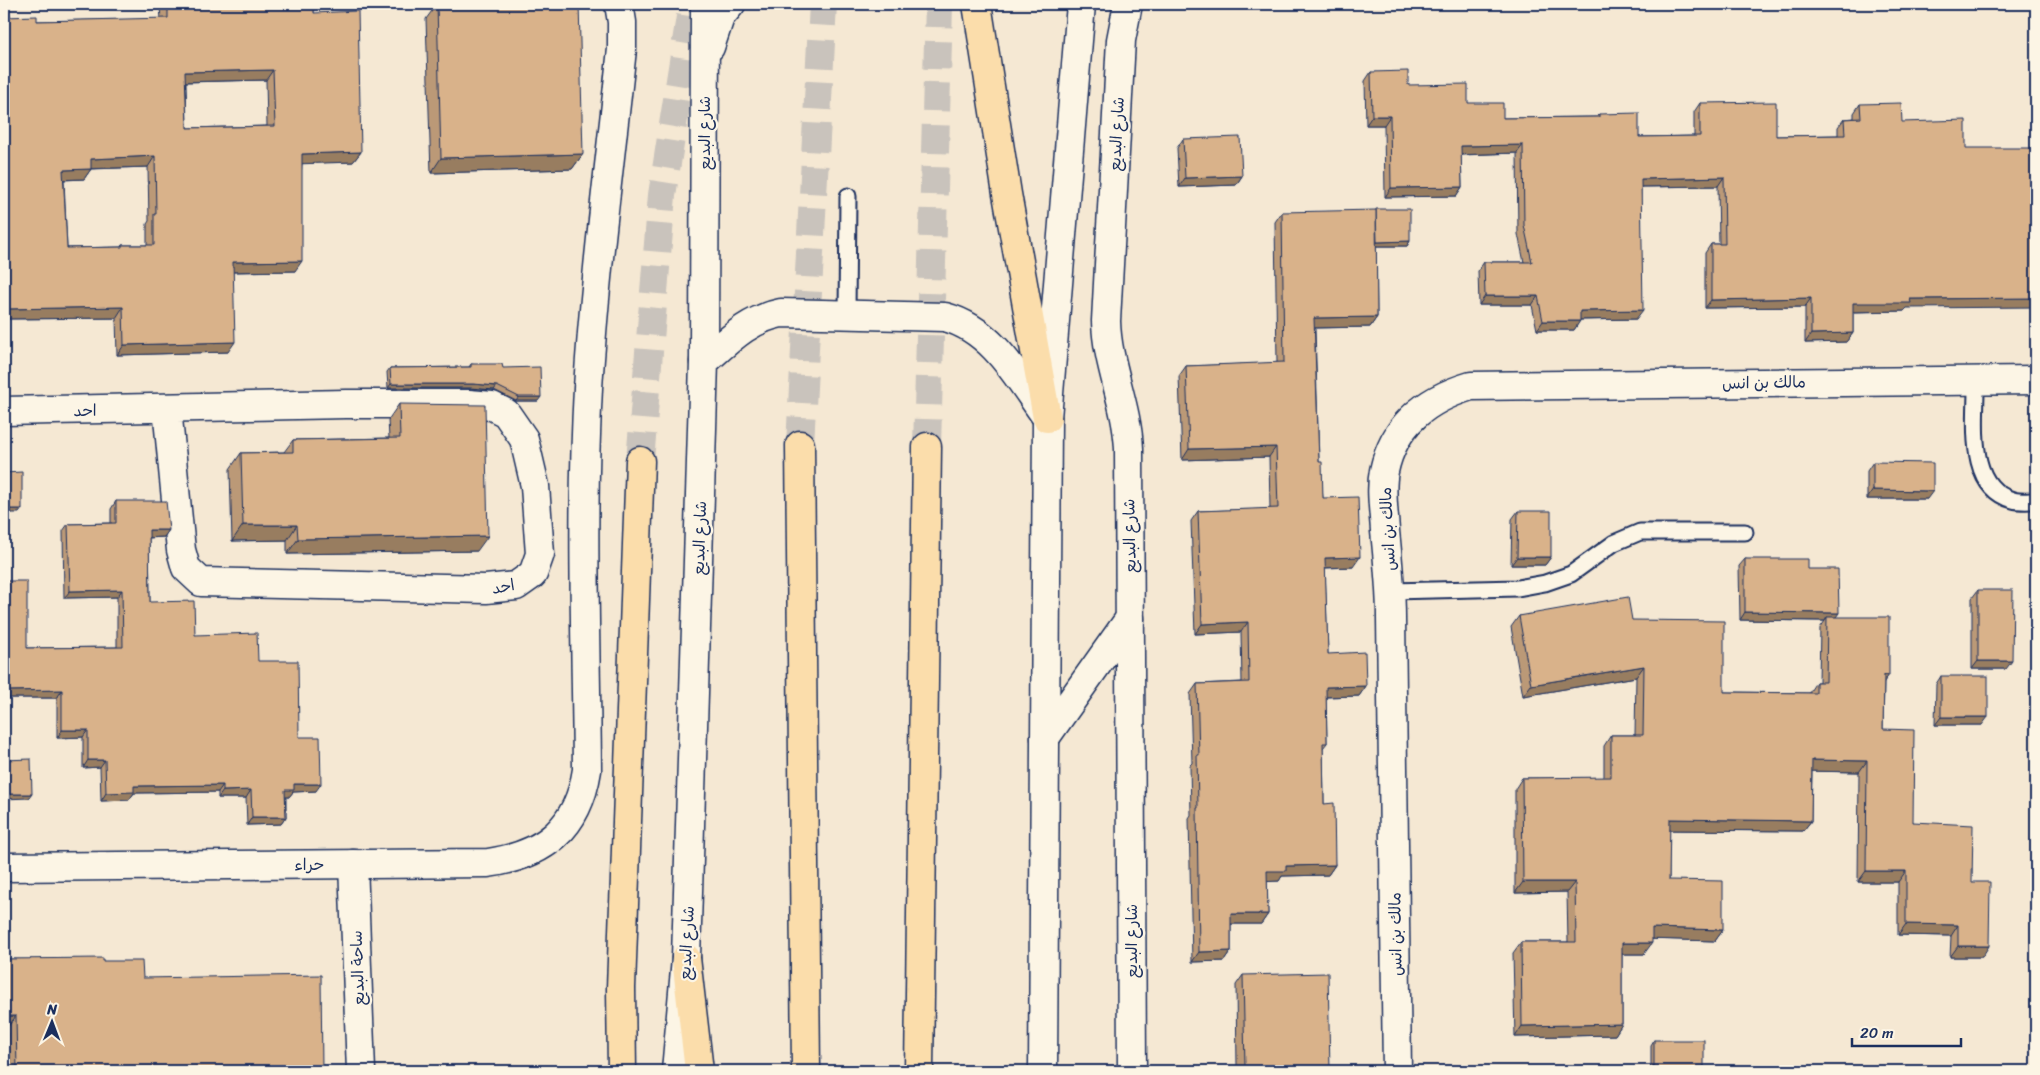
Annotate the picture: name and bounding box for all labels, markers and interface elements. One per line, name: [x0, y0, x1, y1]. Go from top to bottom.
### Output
street label: شارع البديع: [690, 96, 719, 170]
street label: شارع البديع: [1100, 96, 1133, 172]
street label: مالك بن انس: [1722, 367, 1806, 398]
street label: احد: [73, 396, 97, 425]
street label: مالك بن انس: [1371, 486, 1404, 572]
street label: شارع البديع: [1114, 499, 1145, 573]
street label: شارع البديع: [684, 500, 715, 576]
street label: احد: [489, 570, 517, 603]
street label: حراء: [294, 850, 324, 879]
street label: مالك بن انس: [1380, 892, 1411, 976]
street label: شارع البديع: [1117, 904, 1146, 978]
street label: شارع البديع: [670, 905, 703, 981]
street label: ساحة البديع: [342, 930, 373, 1006]
text: N: [46, 997, 58, 1022]
north arrow: [28, 998, 78, 1048]
scale bar: [1852, 1015, 1961, 1047]
text: 20 m: [1860, 1020, 1894, 1046]

